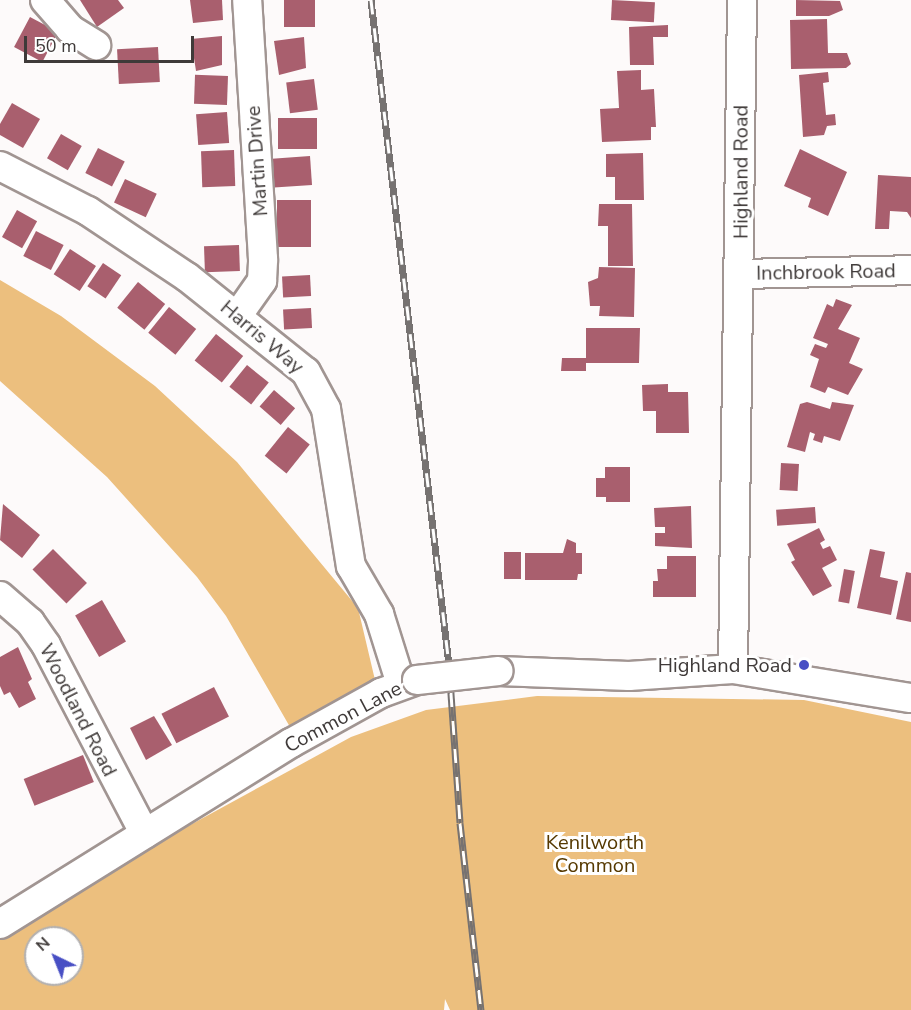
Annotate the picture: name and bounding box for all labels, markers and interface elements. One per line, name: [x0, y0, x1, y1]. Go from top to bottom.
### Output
scale bar: [27, 24, 196, 62]
text: 50 m: [35, 34, 77, 58]
street label: Martin Drive: [241, 105, 273, 217]
street label: Highland Road: [729, 105, 753, 239]
street label: Inchbrook Road: [756, 259, 896, 285]
street label: Harris Way: [216, 295, 308, 379]
street label: Woodland Road: [34, 640, 122, 780]
place label: Highland Road: [658, 653, 792, 677]
marker: Highland Road: [797, 658, 811, 672]
street label: Common Lane: [280, 676, 406, 758]
park label: Kenilworth Common: [546, 830, 644, 877]
north arrow: [24, 926, 84, 986]
text: N: [31, 932, 55, 956]

